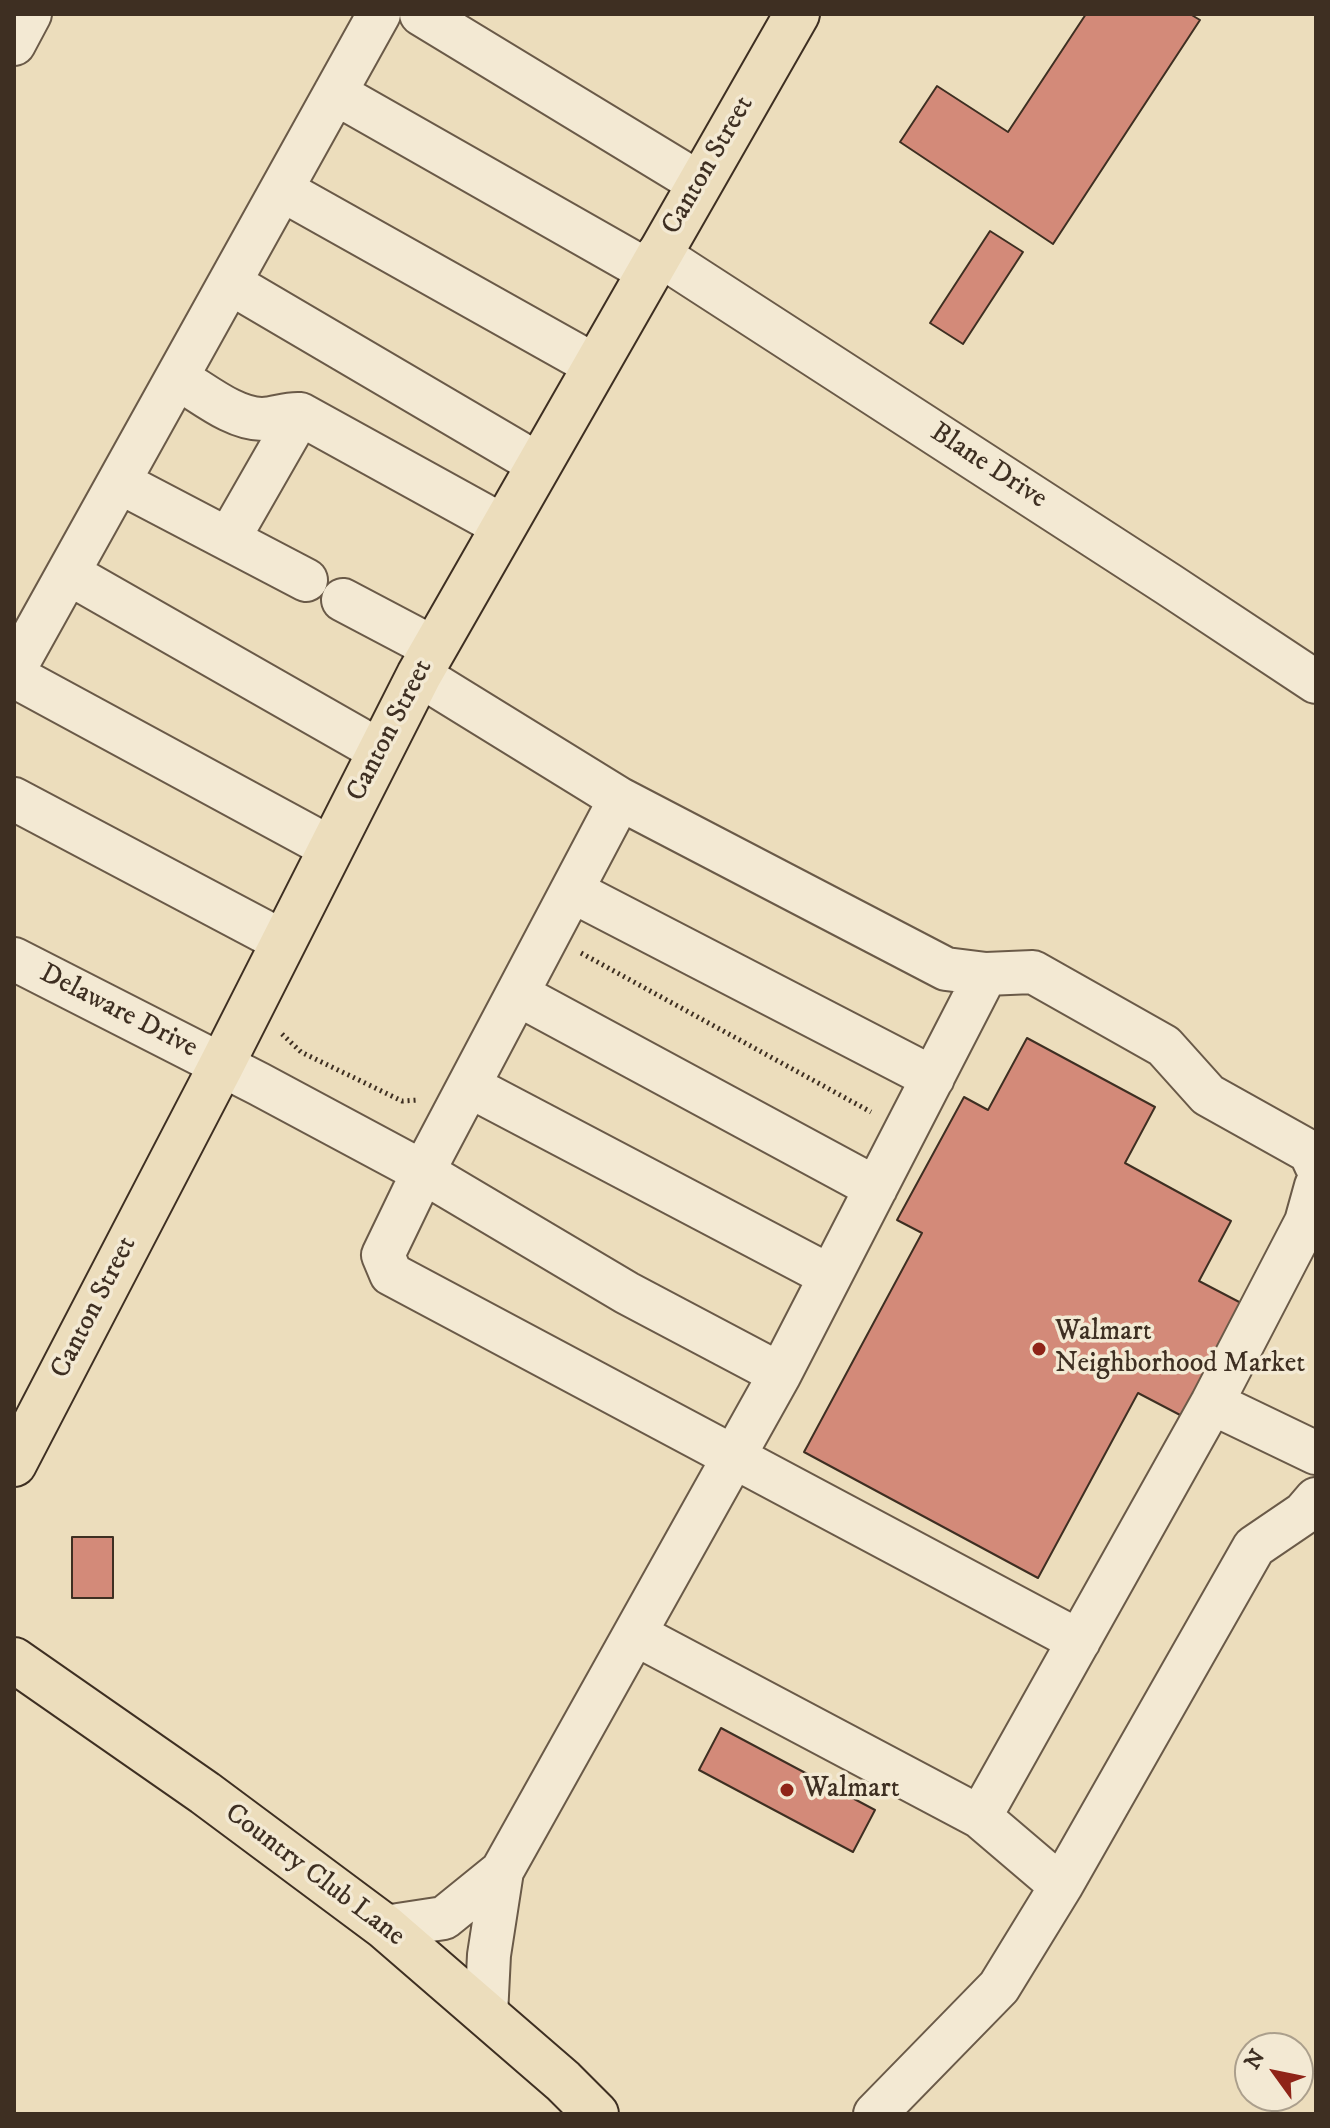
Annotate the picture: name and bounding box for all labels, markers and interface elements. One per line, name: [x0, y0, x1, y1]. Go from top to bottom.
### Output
street label: Canton Street: [656, 91, 762, 241]
street label: Blane Drive: [923, 417, 1053, 517]
street label: Canton Street: [341, 655, 441, 807]
street label: Delaware Drive: [33, 958, 203, 1066]
street label: Canton Street: [45, 1232, 145, 1384]
place label: Walmart Neighborhood Market: [1055, 1316, 1305, 1382]
marker: Walmart Neighborhood Market: [1030, 1340, 1048, 1358]
place label: Walmart: [803, 1773, 900, 1807]
marker: Walmart: [778, 1781, 796, 1799]
street label: Country Club Lane: [217, 1797, 411, 1955]
north arrow: [1234, 2032, 1314, 2112]
text: N: [1239, 2045, 1271, 2075]

